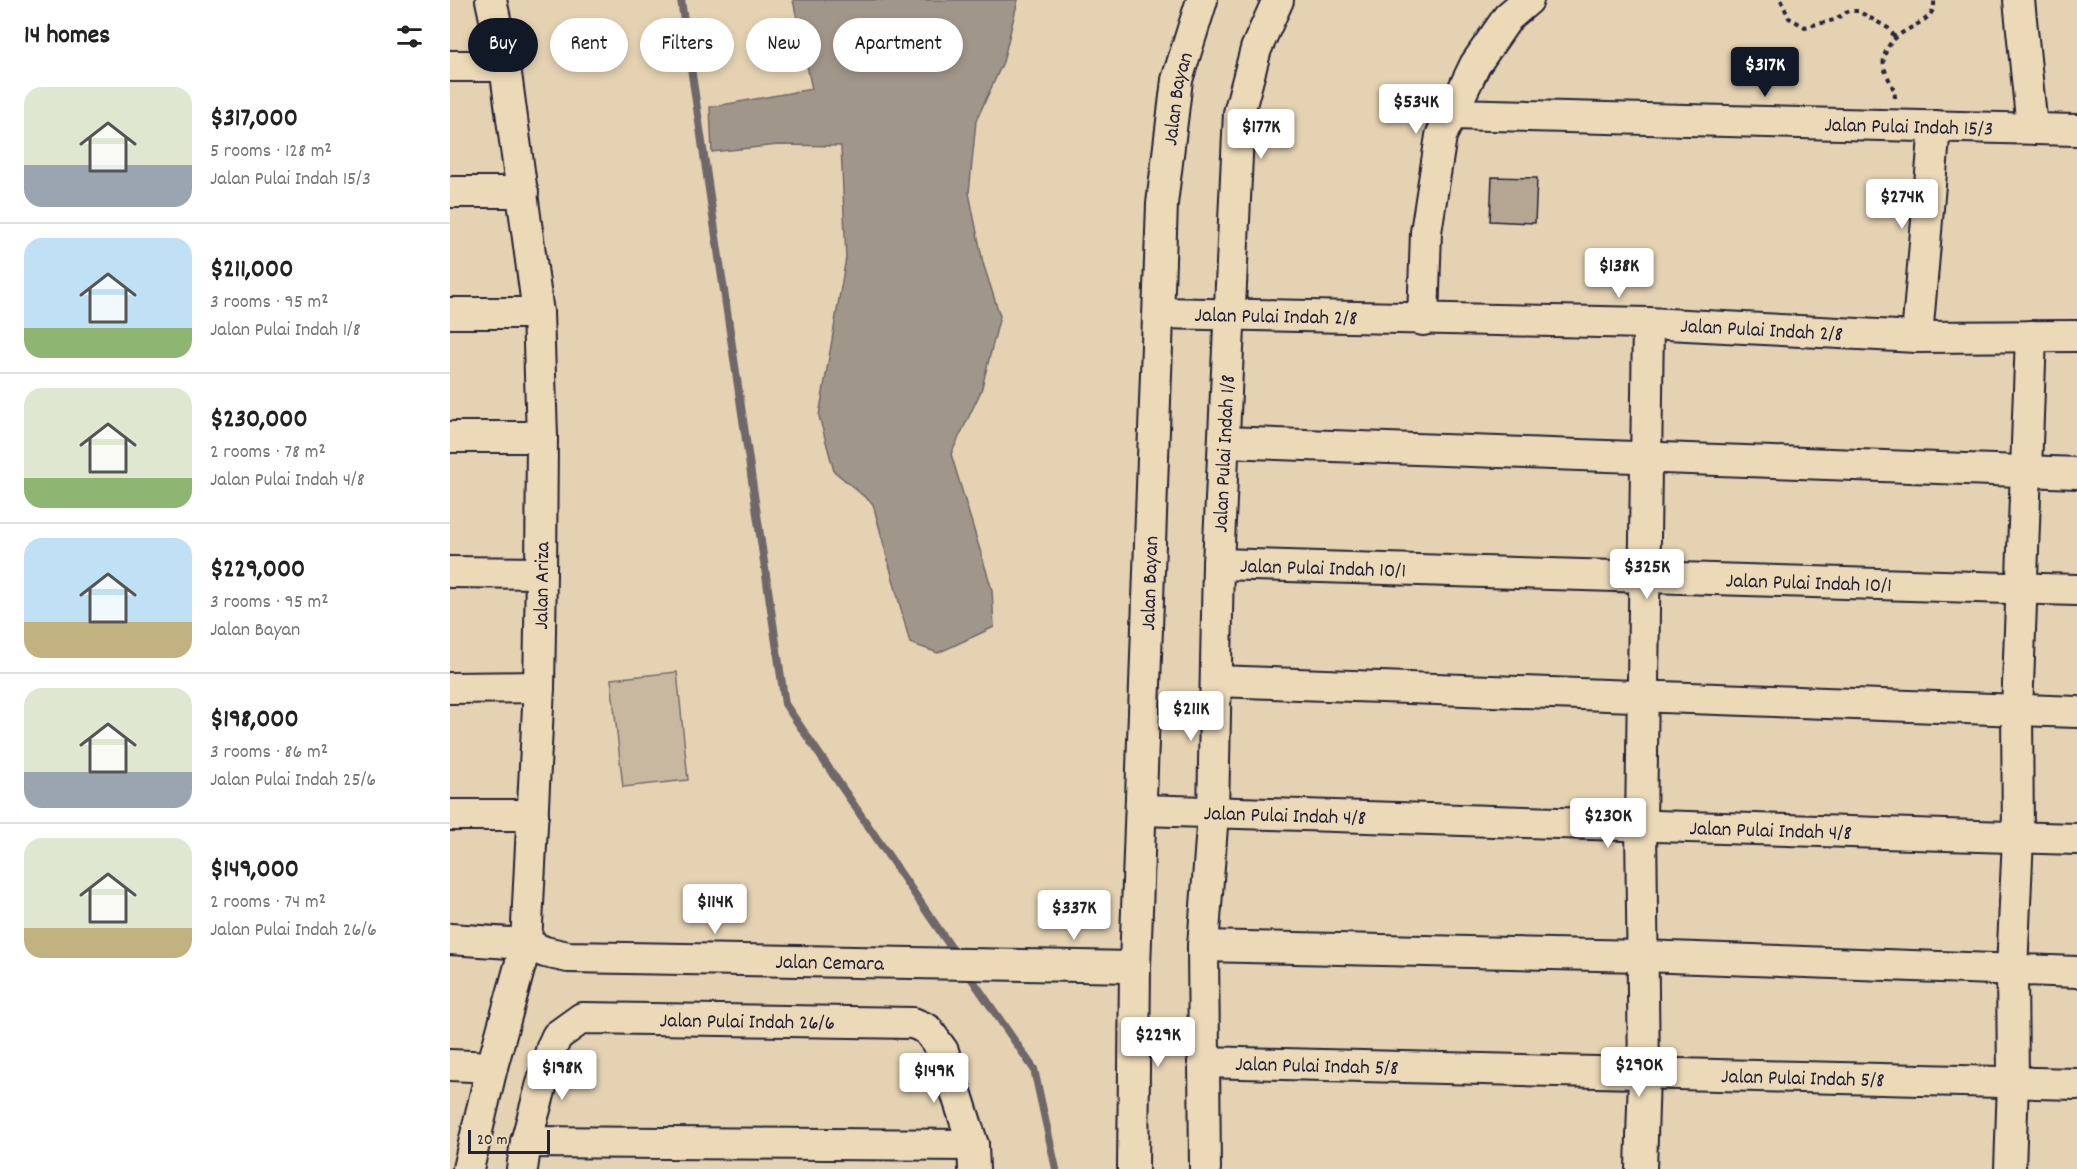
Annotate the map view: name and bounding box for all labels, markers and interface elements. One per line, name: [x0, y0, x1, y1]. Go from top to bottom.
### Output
text: 14 homes: [24, 18, 110, 55]
chip: Buy: [468, 18, 538, 72]
chip: Rent: [550, 18, 628, 72]
chip: Filters: [640, 18, 734, 72]
chip: New: [746, 18, 821, 72]
chip: Apartment: [833, 18, 963, 72]
icon: filters: [393, 20, 426, 53]
pin: $317K: [1723, 47, 1807, 98]
street label: Jalan Bayan: [1157, 49, 1203, 147]
text: $317K: [1745, 52, 1785, 80]
pin: $534K: [1374, 84, 1458, 135]
text: $534K: [1393, 89, 1439, 117]
text: $317,000: [210, 101, 298, 138]
pin: $177K: [1219, 109, 1303, 160]
icon: home: [72, 111, 144, 183]
street label: Jalan Pulai Indah 15/3: [1824, 112, 1994, 146]
text: $177K: [1241, 114, 1281, 142]
text: 5 rooms · 128 m²: [210, 138, 332, 166]
text: Jalan Pulai Indah 15/3: [210, 166, 371, 194]
pin: $274K: [1860, 179, 1944, 230]
text: $274K: [1880, 184, 1924, 212]
pin: $138K: [1577, 248, 1661, 299]
text: $211,000: [210, 252, 293, 289]
text: $138K: [1599, 253, 1639, 281]
icon: home: [72, 262, 144, 334]
text: 3 rooms · 95 m²: [210, 289, 329, 317]
street label: Jalan Pulai Indah 2/8: [1194, 302, 1358, 335]
street label: Jalan Pulai Indah 2/8: [1679, 313, 1844, 351]
text: Jalan Pulai Indah 1/8: [210, 317, 361, 345]
street label: Jalan Pulai Indah 1/8: [1207, 374, 1245, 534]
text: $230,000: [210, 402, 308, 439]
icon: home: [72, 412, 144, 484]
text: 2 rooms · 78 m²: [210, 439, 326, 467]
text: Jalan Pulai Indah 4/8: [210, 467, 365, 495]
street label: Jalan Bayan: [1135, 535, 1168, 631]
street label: Jalan Ariza: [528, 541, 559, 630]
pin: $325K: [1605, 549, 1689, 600]
text: $229,000: [210, 552, 305, 589]
street label: Jalan Pulai Indah 10/1: [1239, 553, 1406, 588]
text: $325K: [1624, 554, 1670, 582]
icon: home: [72, 562, 144, 634]
street label: Jalan Pulai Indah 10/1: [1725, 567, 1892, 602]
text: 3 rooms · 95 m²: [210, 589, 329, 617]
text: Jalan Bayan: [210, 617, 300, 645]
pin: $211K: [1149, 691, 1233, 742]
text: $211K: [1173, 696, 1209, 724]
text: $198,000: [210, 702, 299, 739]
icon: home: [72, 712, 144, 784]
text: 3 rooms · 86 m²: [210, 739, 328, 767]
text: Jalan Pulai Indah 25/6: [210, 767, 376, 795]
pin: $230K: [1566, 798, 1650, 849]
street label: Jalan Pulai Indah 4/8: [1203, 800, 1367, 835]
text: $230K: [1584, 803, 1632, 831]
street label: Jalan Pulai Indah 4/8: [1689, 815, 1852, 850]
text: $149,000: [210, 852, 299, 889]
icon: home: [72, 862, 144, 934]
pin: $114K: [673, 884, 757, 935]
text: 2 rooms · 74 m²: [210, 889, 326, 917]
text: $114K: [697, 889, 733, 917]
pin: $337K: [1032, 890, 1116, 941]
text: $337K: [1052, 895, 1096, 923]
text: Jalan Pulai Indah 26/6: [210, 917, 377, 945]
street label: Jalan Cemara: [775, 949, 885, 981]
street label: Jalan Pulai Indah 26/6: [659, 1007, 835, 1040]
pin: $229K: [1116, 1017, 1200, 1068]
text: $229K: [1135, 1022, 1181, 1050]
pin: $290K: [1597, 1047, 1681, 1098]
pin: $198K: [520, 1050, 604, 1101]
street label: Jalan Pulai Indah 5/8: [1235, 1051, 1399, 1085]
text: $290K: [1615, 1052, 1663, 1080]
pin: $149K: [892, 1053, 976, 1104]
text: $198K: [542, 1055, 582, 1083]
text: $149K: [913, 1058, 955, 1086]
street label: Jalan Pulai Indah 5/8: [1721, 1063, 1885, 1097]
scale bar: [468, 1127, 550, 1154]
text: 20 m: [477, 1129, 507, 1152]

